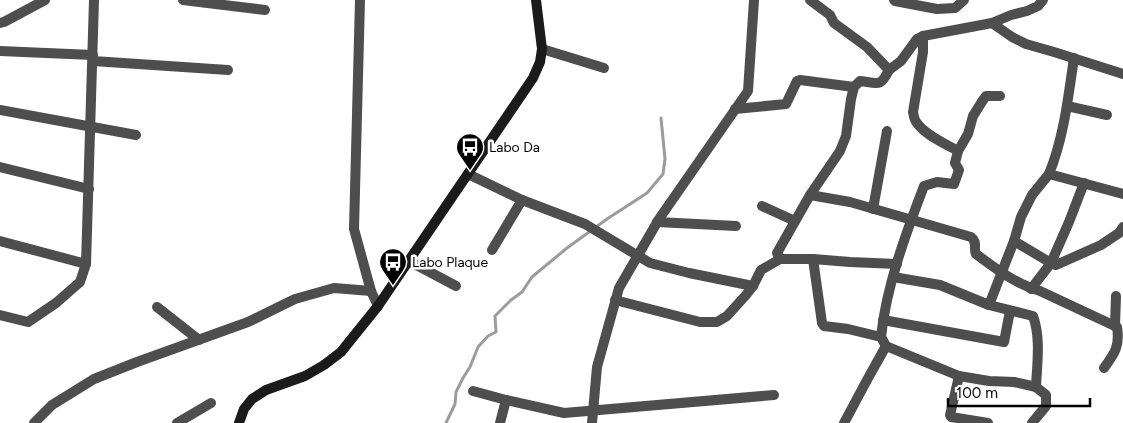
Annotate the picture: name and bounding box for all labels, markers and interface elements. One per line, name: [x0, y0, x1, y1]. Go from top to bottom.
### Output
bus stop icon: Labo Da: [455, 132, 485, 171]
place label: Labo Da: [489, 139, 540, 156]
bus stop icon: Labo Plaque: [378, 247, 408, 286]
place label: Labo Plaque: [412, 254, 488, 271]
scale bar: [948, 376, 1090, 408]
text: 100 m: [956, 384, 998, 402]

